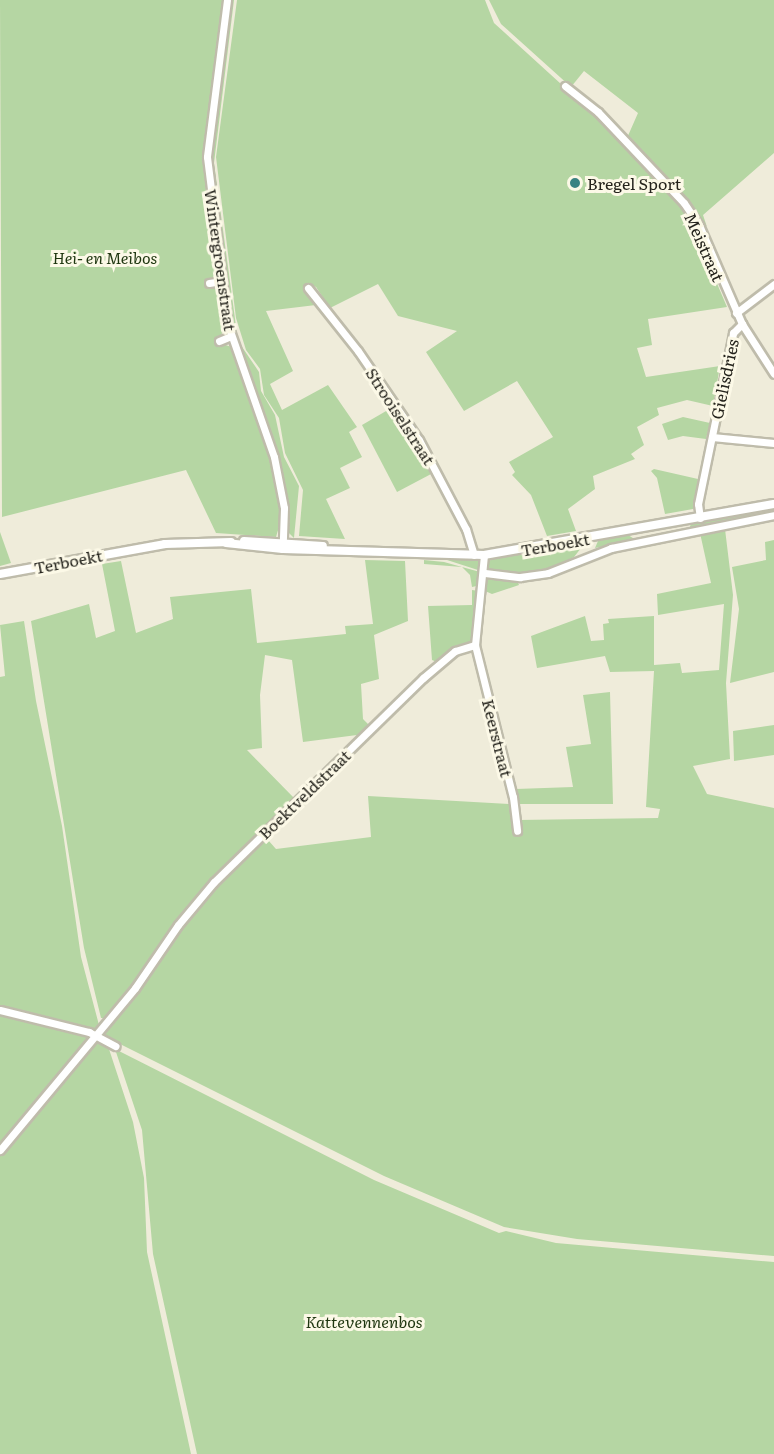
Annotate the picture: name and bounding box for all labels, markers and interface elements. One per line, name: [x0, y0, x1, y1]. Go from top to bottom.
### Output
place label: Bregel Sport: [587, 173, 681, 193]
marker: Bregel Sport: [568, 176, 582, 190]
street label: Wintergroenstraat: [202, 188, 240, 332]
street label: Meistraat: [681, 210, 729, 284]
park label: Hei- en Meibos: [53, 247, 157, 267]
street label: Gielisdries: [706, 337, 742, 421]
street label: Strooiselstraat: [363, 364, 439, 468]
street label: Terboekt: [519, 529, 591, 559]
street label: Terboekt: [32, 545, 104, 577]
street label: Keerstraat: [479, 697, 517, 779]
street label: Boektveldstraat: [254, 745, 354, 843]
park label: Kattevennenbos: [305, 1311, 423, 1331]

